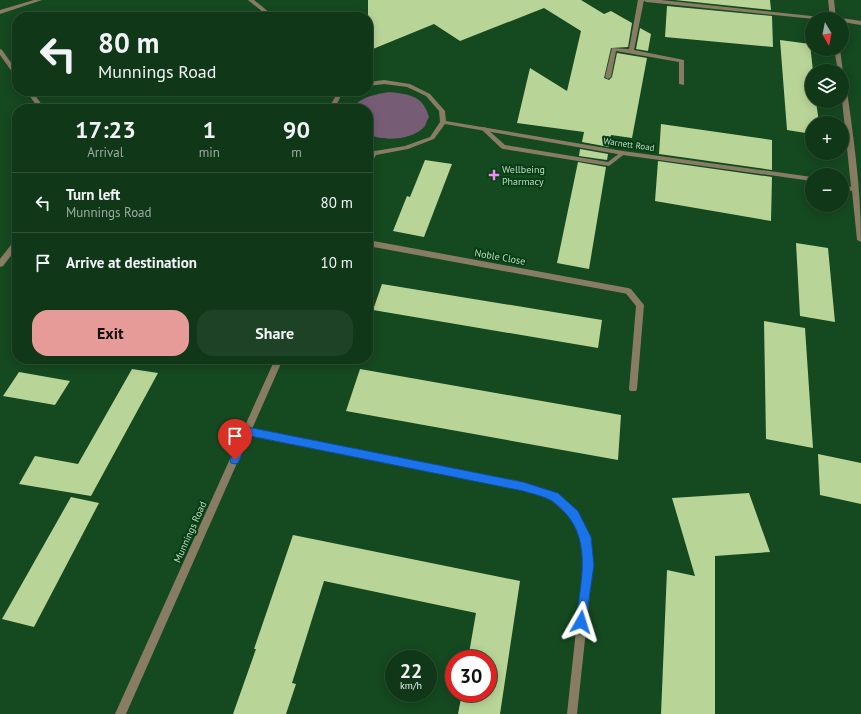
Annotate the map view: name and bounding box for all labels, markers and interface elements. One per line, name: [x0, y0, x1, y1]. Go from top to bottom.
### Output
north arrow: [805, 12, 849, 56]
map controls: [805, 12, 849, 212]
text: 80 m: [98, 24, 159, 61]
icon: left: [32, 28, 84, 80]
text: Munnings Road: [98, 60, 216, 83]
button: layers: [805, 64, 849, 108]
text: 17:23: [75, 114, 136, 145]
text: 1: [203, 114, 216, 145]
text: 90: [283, 114, 310, 145]
button: +: [805, 116, 849, 160]
street label: Warnett Road: [603, 135, 655, 153]
text: Arrival: [87, 144, 124, 161]
text: min: [199, 144, 220, 161]
text: m: [291, 144, 302, 161]
place label: Wellbeing Pharmacy: [502, 163, 545, 188]
button: −: [805, 168, 849, 212]
marker: Wellbeing Pharmacy: [489, 170, 499, 180]
text: Turn left: [66, 185, 120, 204]
icon: left: [32, 192, 54, 214]
text: 80 m: [320, 193, 353, 212]
text: Munnings Road: [66, 204, 152, 221]
street label: Noble Close: [474, 246, 526, 268]
icon: arrive: [32, 252, 54, 274]
text: Arrive at destination: [66, 253, 197, 272]
text: 10 m: [320, 253, 353, 272]
button: Exit: [32, 310, 189, 356]
button: Share: [197, 310, 353, 356]
pin: [218, 419, 252, 460]
icon: arrive: [224, 425, 246, 447]
street label: Munnings Road: [171, 499, 209, 565]
position arrow: [560, 601, 602, 643]
speed limit sign: 30: [445, 650, 497, 702]
text: 22: [400, 658, 422, 684]
text: km/h: [400, 679, 422, 692]

